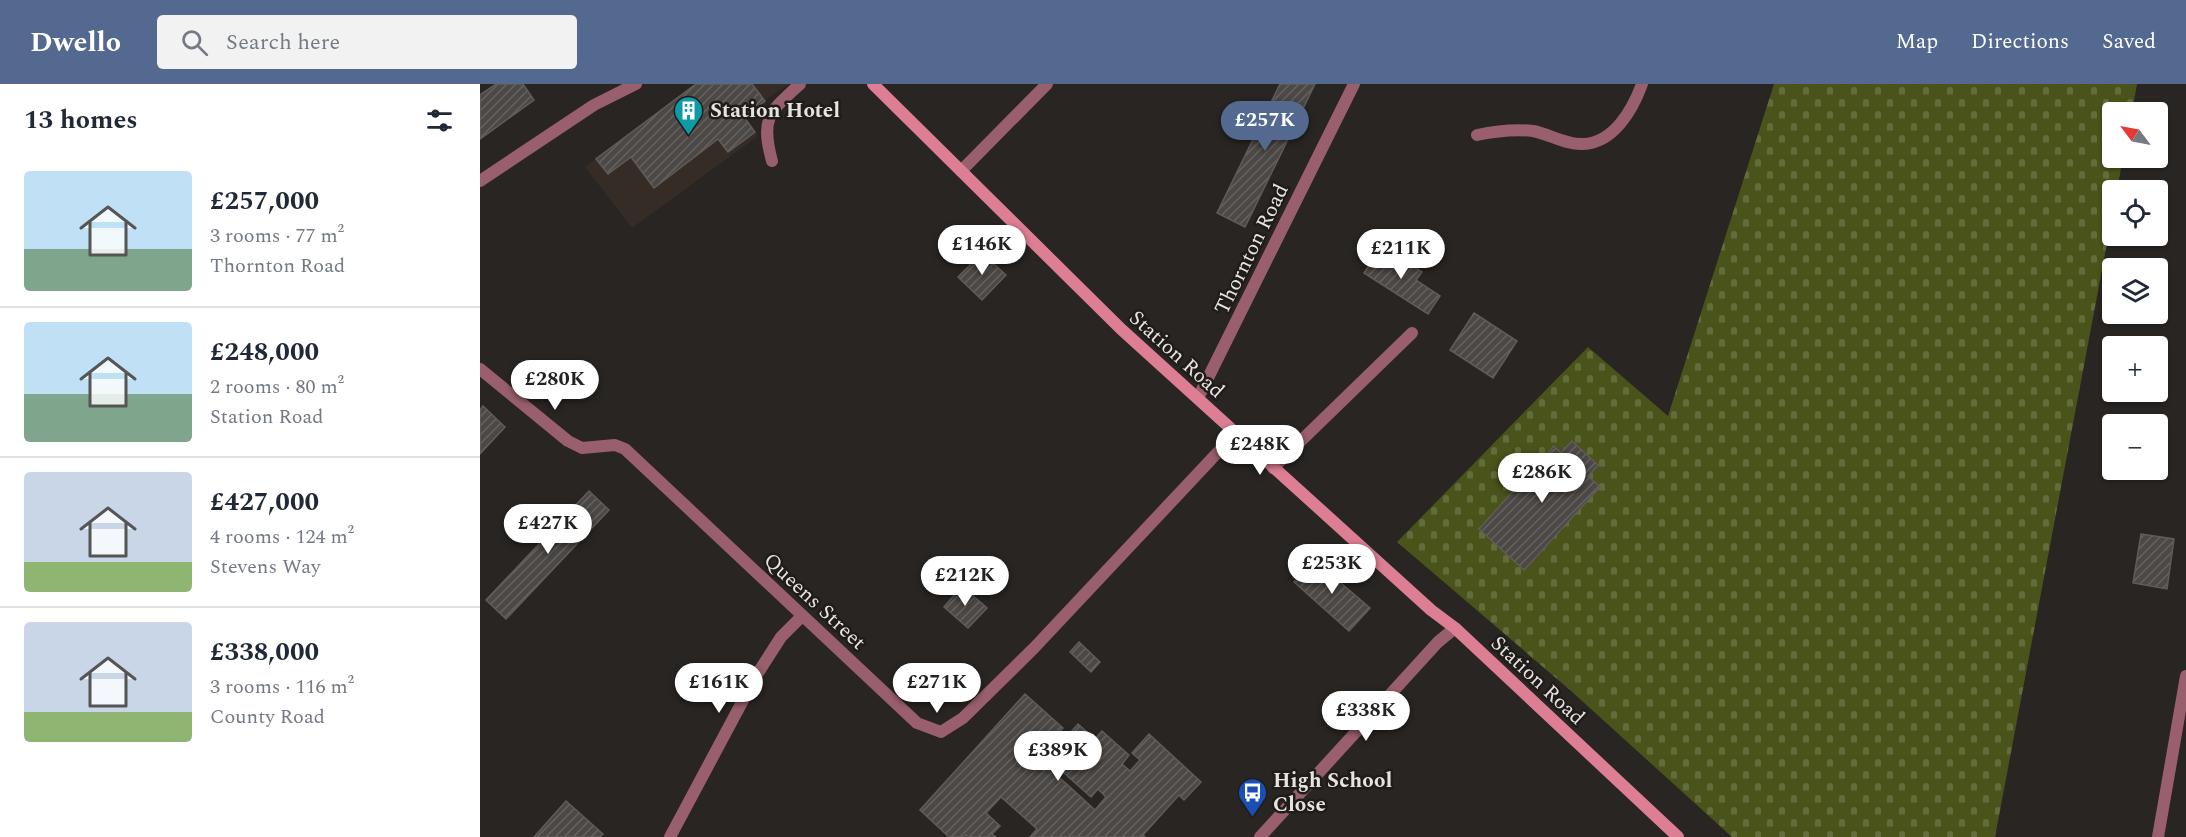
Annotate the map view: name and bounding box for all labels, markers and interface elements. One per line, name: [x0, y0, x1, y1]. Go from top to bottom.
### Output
search box: [157, 15, 577, 69]
text: Dwello: [30, 21, 121, 64]
icon: search: [178, 26, 211, 59]
text: Search here: [226, 26, 340, 59]
text: Map: [1896, 26, 1938, 58]
text: Directions: [1971, 26, 2069, 58]
text: Saved: [2102, 26, 2156, 58]
building icon: Station Hotel: [673, 94, 705, 136]
place label: Station Hotel: [710, 95, 840, 127]
text: 13 homes: [24, 100, 138, 140]
pin: £257K: [1223, 101, 1307, 152]
north arrow: [2102, 102, 2168, 168]
map controls: [2102, 102, 2168, 480]
icon: filters: [423, 104, 456, 137]
text: £257K: [1235, 105, 1295, 135]
street label: Thornton Road: [1206, 179, 1297, 320]
button: locate: [2102, 180, 2168, 246]
text: £257,000: [210, 181, 319, 221]
icon: home: [72, 195, 144, 267]
text: 3 rooms · 77 m²: [210, 221, 344, 251]
pin: £146K: [940, 225, 1024, 276]
text: £146K: [952, 229, 1012, 259]
pin: £211K: [1359, 229, 1443, 280]
text: £211K: [1371, 233, 1431, 263]
text: Thornton Road: [210, 251, 345, 281]
button: layers: [2102, 258, 2168, 324]
street label: Station Road: [1121, 303, 1231, 407]
text: £248,000: [210, 332, 319, 372]
button: +: [2102, 336, 2168, 402]
icon: home: [72, 346, 144, 418]
pin: £280K: [513, 360, 597, 411]
text: £280K: [525, 364, 585, 394]
text: 2 rooms · 80 m²: [210, 372, 344, 402]
text: Station Road: [210, 402, 324, 432]
button: −: [2102, 414, 2168, 480]
pin: £248K: [1218, 425, 1302, 476]
text: £248K: [1230, 429, 1290, 459]
pin: £286K: [1500, 453, 1584, 504]
text: £286K: [1512, 457, 1572, 487]
text: £427,000: [210, 482, 319, 522]
icon: home: [72, 496, 144, 568]
pin: £427K: [506, 504, 590, 555]
text: £427K: [518, 508, 578, 538]
text: 4 rooms · 124 m²: [210, 522, 354, 552]
pin: £253K: [1290, 544, 1374, 595]
street label: Queens Street: [756, 545, 873, 658]
text: £253K: [1302, 548, 1362, 578]
text: Stevens Way: [210, 552, 321, 582]
pin: £212K: [923, 556, 1007, 607]
text: £212K: [935, 560, 995, 590]
street label: Station Road: [1483, 628, 1592, 733]
text: £338,000: [210, 632, 319, 672]
icon: home: [72, 646, 144, 718]
pin: £161K: [677, 663, 761, 714]
pin: £271K: [895, 663, 979, 714]
text: £161K: [689, 667, 749, 697]
text: £271K: [907, 667, 967, 697]
text: 3 rooms · 116 m²: [210, 672, 354, 702]
pin: £338K: [1324, 691, 1408, 742]
text: £338K: [1336, 695, 1396, 725]
text: County Road: [210, 702, 325, 732]
pin: £389K: [1016, 731, 1100, 782]
text: £389K: [1028, 735, 1088, 765]
place label: High School Close: [1273, 765, 1393, 821]
bus stop icon: High School Close: [1236, 776, 1268, 818]

